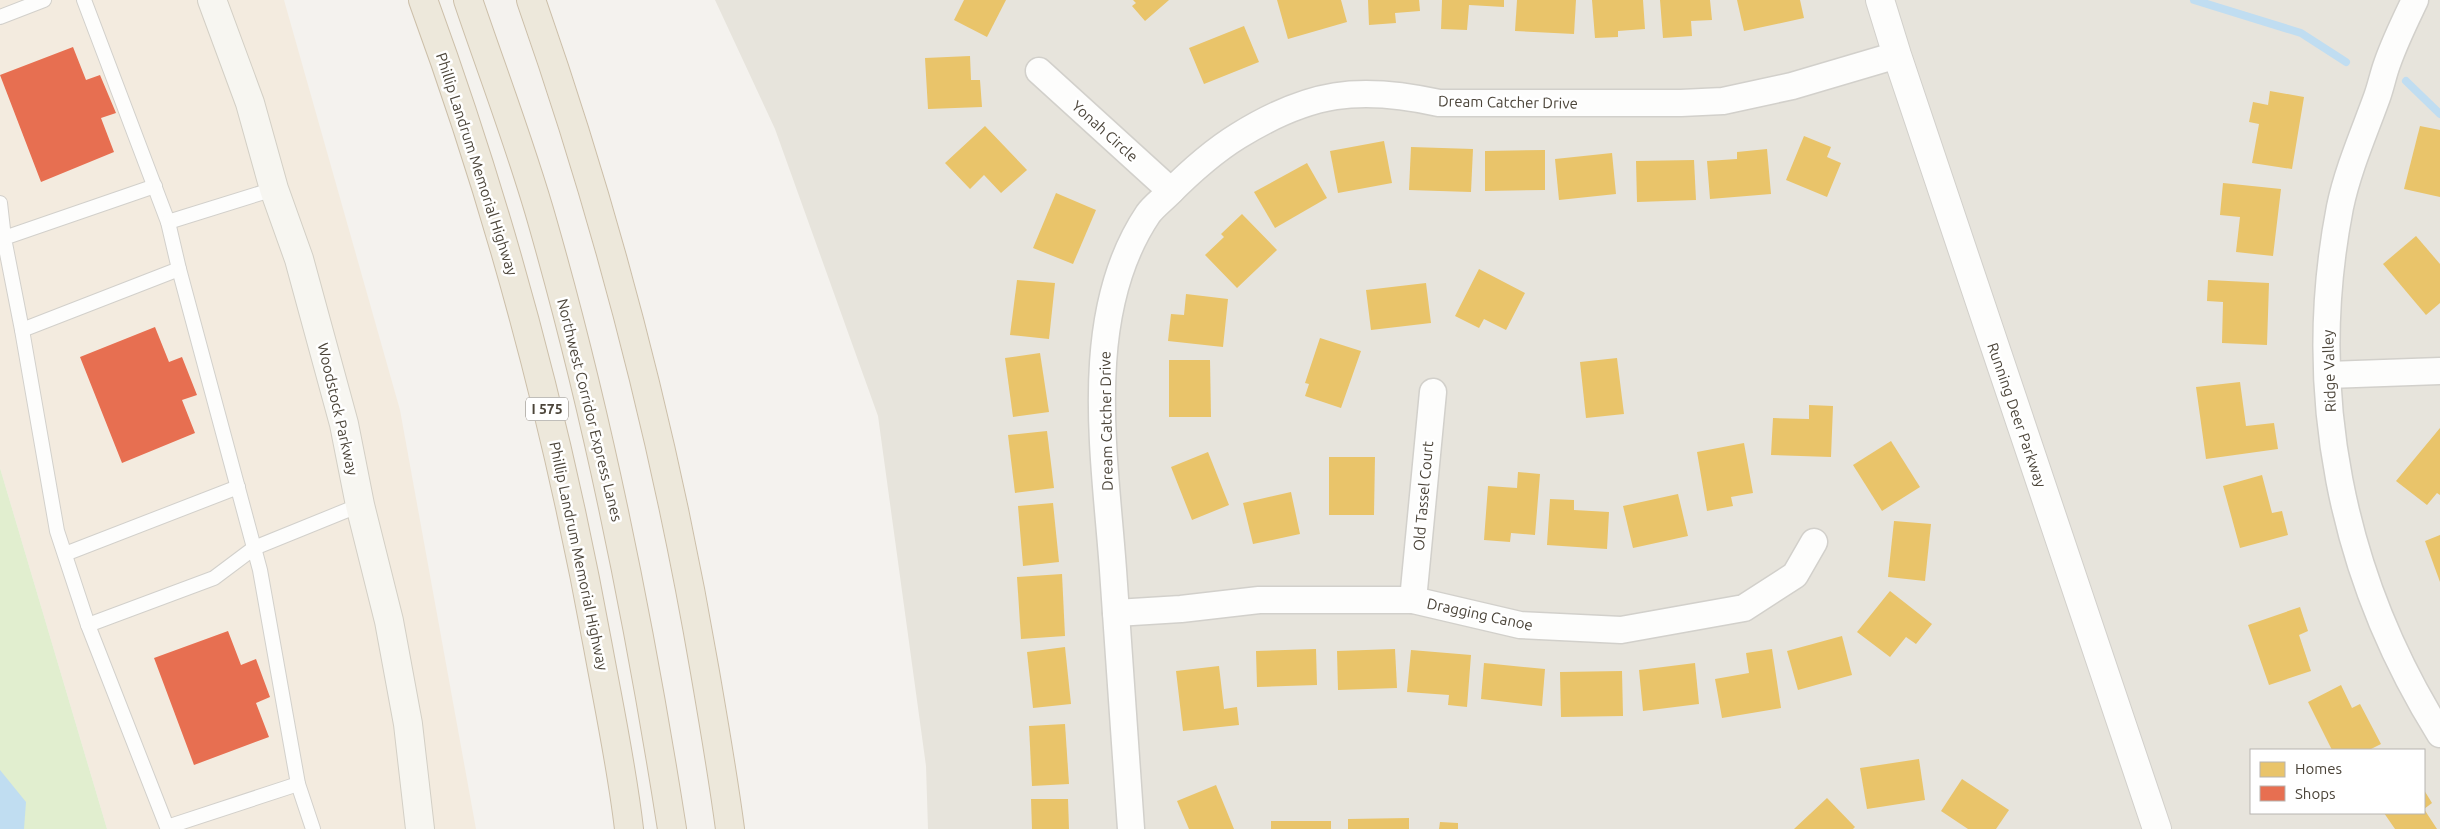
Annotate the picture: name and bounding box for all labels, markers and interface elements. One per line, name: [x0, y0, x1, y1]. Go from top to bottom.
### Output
street label: Phillip Landrum Memorial Highway: [433, 50, 521, 278]
street label: Dream Catcher Drive: [1438, 92, 1578, 112]
street label: Yonah Circle: [1069, 97, 1141, 165]
street label: Northwest Corridor Express Lanes: [554, 297, 626, 523]
street label: Ridge Valley: [2319, 329, 2339, 413]
street label: Running Deer Parkway: [1984, 340, 2050, 490]
street label: Woodstock Parkway: [314, 341, 362, 477]
street label: Dream Catcher Drive: [1096, 351, 1116, 491]
road number: I 575: [526, 398, 568, 420]
street label: Phillip Landrum Memorial Highway: [546, 440, 612, 672]
street label: Old Tassel Court: [1410, 440, 1436, 552]
street label: Dragging Canoe: [1425, 594, 1535, 634]
legend: [2250, 749, 2425, 814]
text: Homes: [2295, 760, 2342, 777]
text: Shops: [2295, 785, 2336, 802]

